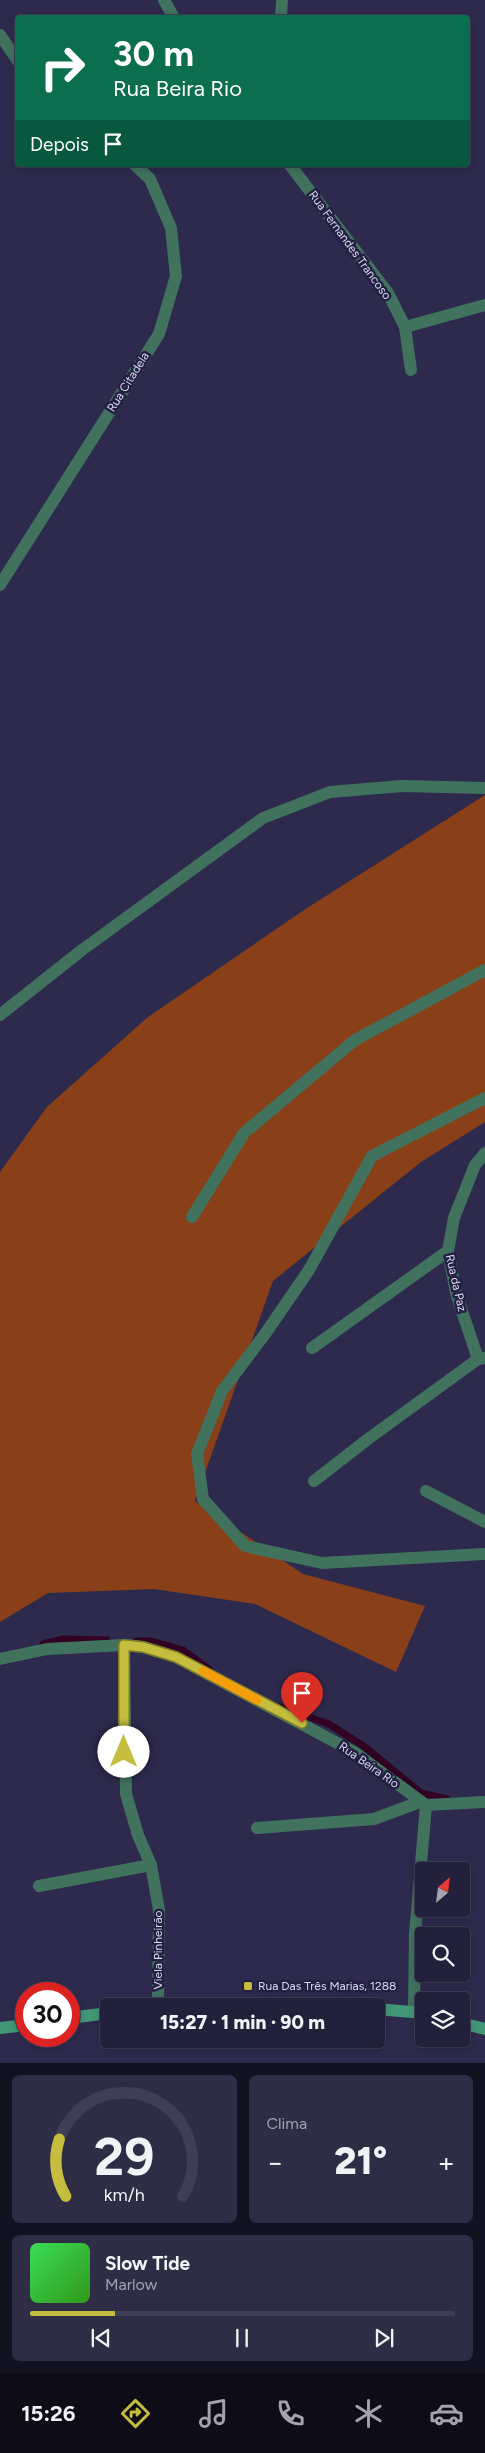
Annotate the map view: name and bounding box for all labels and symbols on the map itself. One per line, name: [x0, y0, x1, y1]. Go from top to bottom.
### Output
street label: Rua Fernandes Trancoso: [306, 188, 394, 302]
street label: Rua Citadela: [104, 350, 152, 414]
street label: Rua da Paz: [443, 1253, 469, 1313]
pin: [281, 1672, 323, 1723]
position arrow: [97, 1725, 149, 1777]
street label: Rua Beira Rio: [336, 1739, 402, 1791]
north arrow: [415, 1862, 470, 1918]
street label: Viela Pinheirão: [151, 1910, 165, 1989]
place label: Rua Das Três Marias, 1288: [258, 1979, 396, 1993]
marker: Rua Das Três Marias, 1288: [242, 1980, 254, 1992]
speed limit sign: 30: [15, 1982, 80, 2047]

